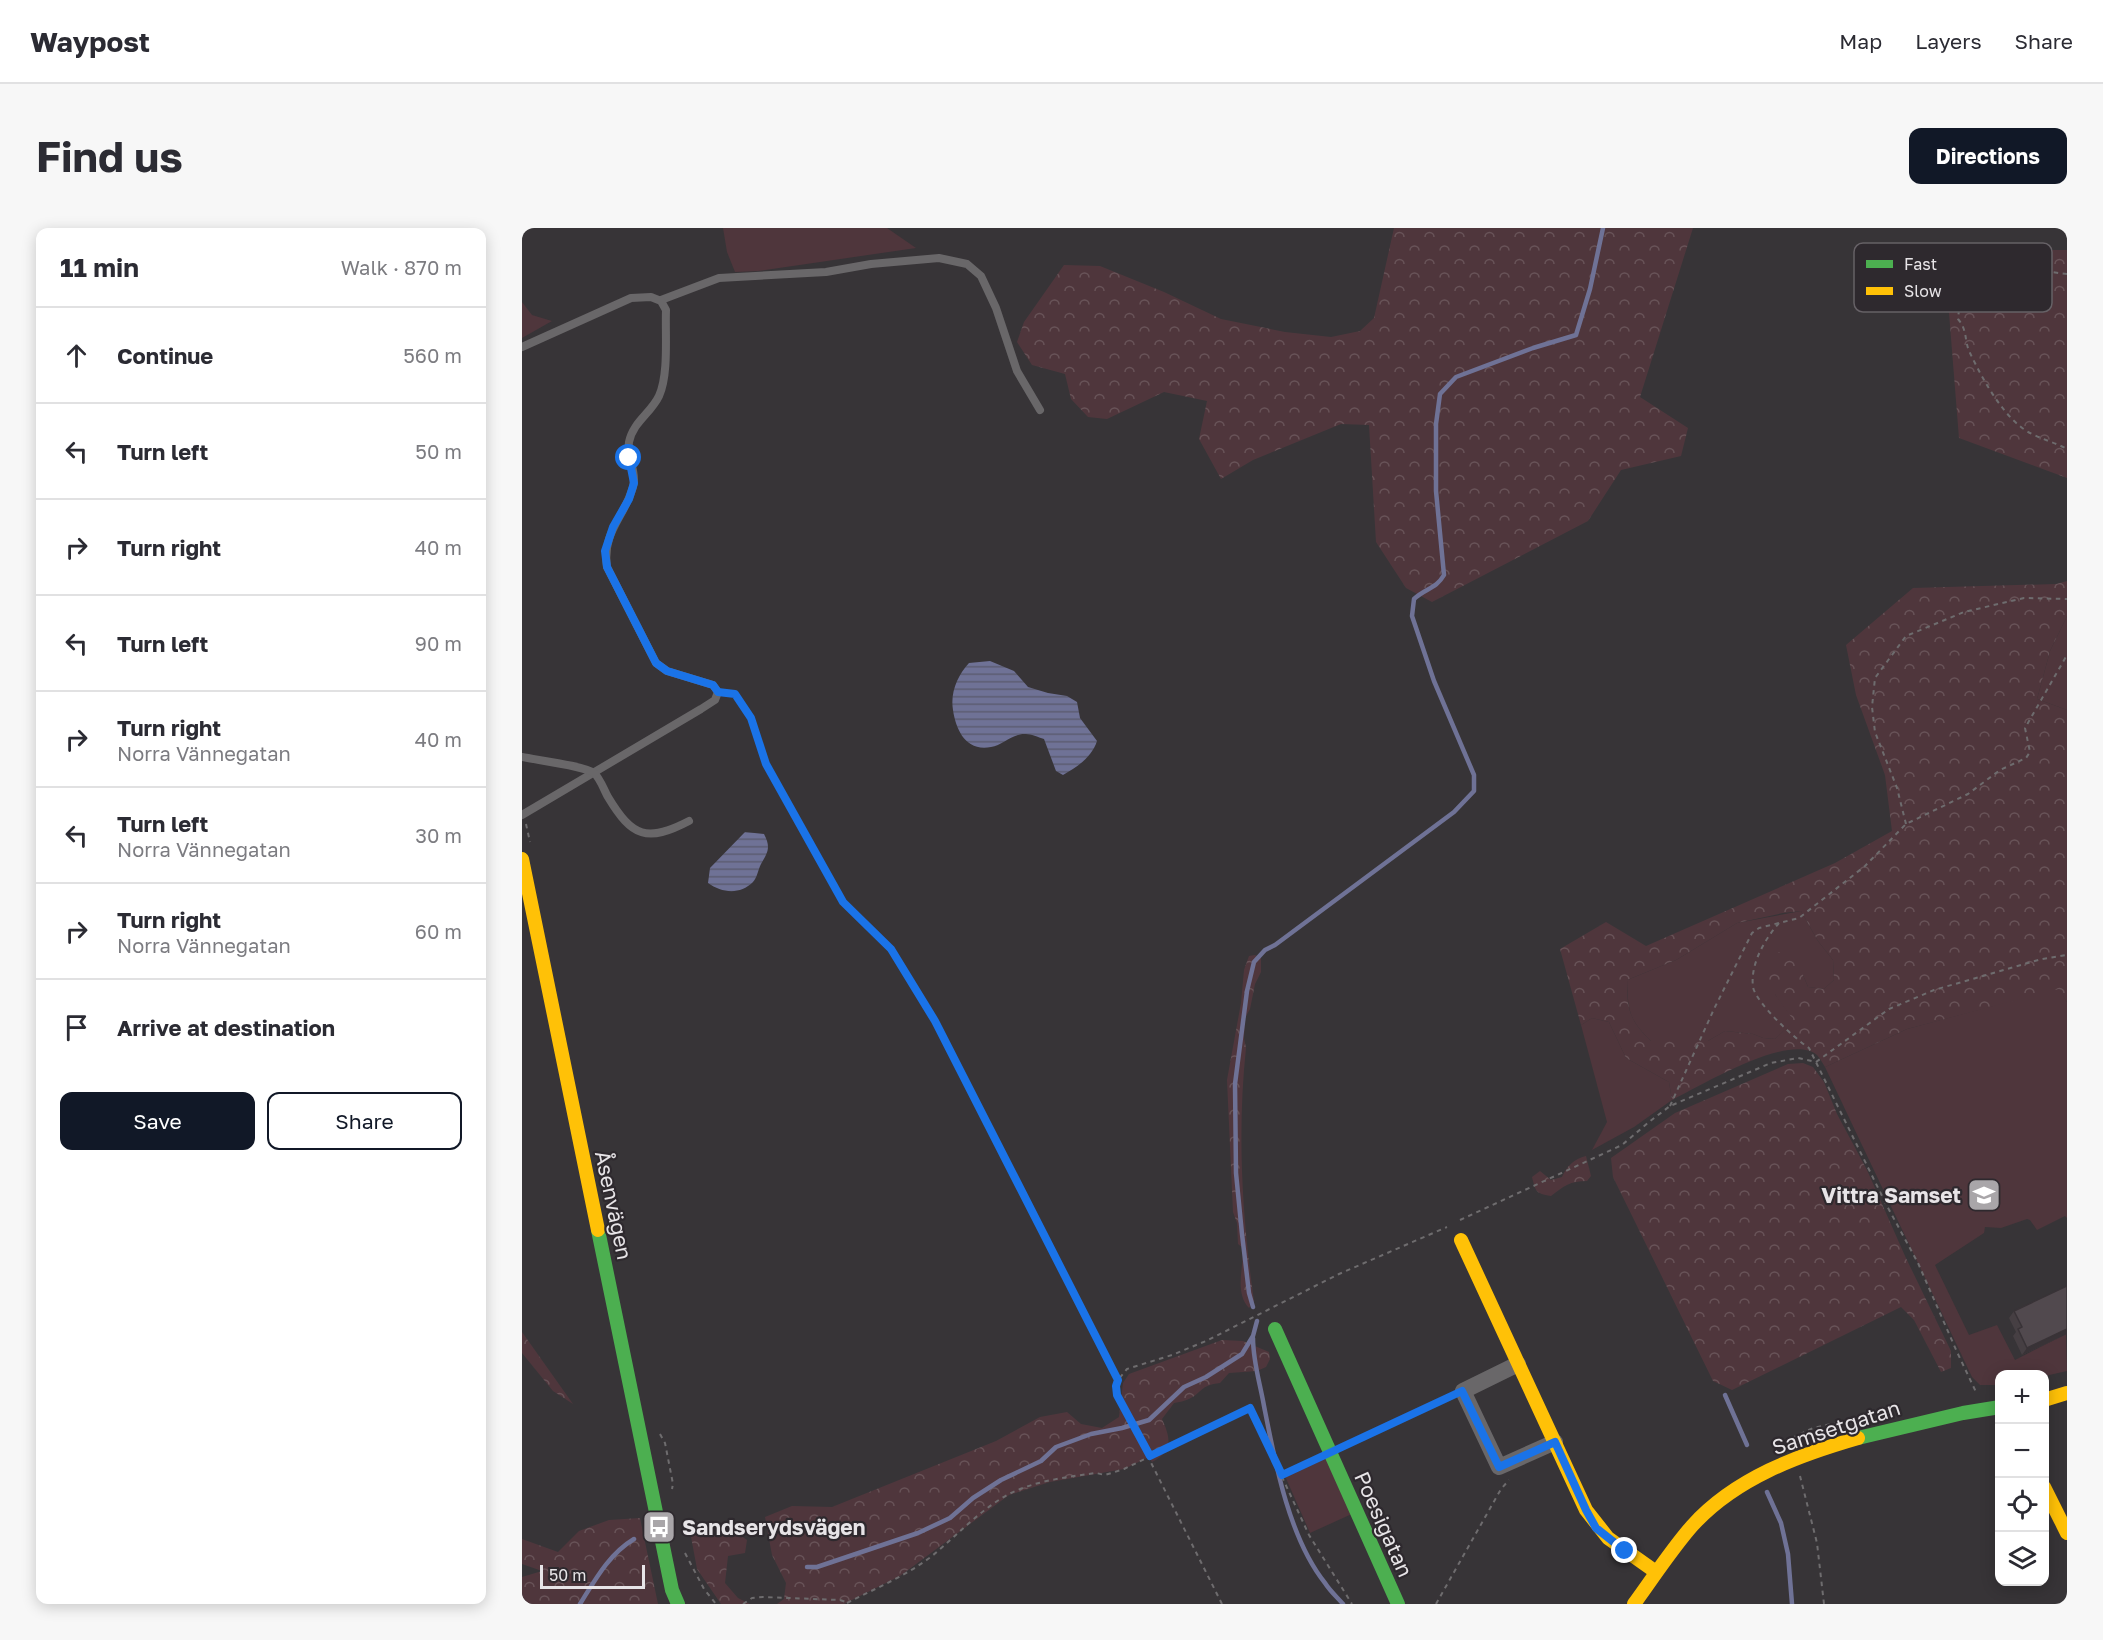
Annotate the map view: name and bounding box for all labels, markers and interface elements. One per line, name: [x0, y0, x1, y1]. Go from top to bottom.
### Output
text: Waypost: [30, 25, 150, 58]
text: Map: [1839, 28, 1882, 54]
text: Layers: [1915, 28, 1982, 54]
text: Share: [2015, 28, 2073, 54]
button: Directions: [1909, 128, 2067, 184]
text: Find us: [36, 131, 183, 181]
legend: [1854, 243, 2052, 312]
text: 11 min: [60, 252, 139, 283]
text: Fast: [1904, 254, 1937, 274]
text: Walk · 870 m: [341, 255, 462, 279]
text: Slow: [1904, 281, 1942, 301]
icon: ahead: [60, 339, 93, 372]
text: Continue: [117, 342, 213, 369]
text: 560 m: [403, 343, 462, 367]
icon: left: [60, 435, 93, 468]
text: Turn left: [117, 438, 208, 465]
text: 50 m: [415, 439, 462, 463]
route start: [615, 444, 641, 470]
icon: right: [60, 531, 93, 564]
text: Turn right: [117, 534, 221, 561]
text: 40 m: [415, 535, 462, 559]
icon: left: [60, 627, 93, 660]
text: Turn left: [117, 630, 208, 657]
text: 90 m: [415, 631, 462, 655]
text: Turn right: [117, 714, 221, 741]
icon: right: [60, 723, 93, 756]
text: 40 m: [415, 727, 462, 751]
text: Norra Vännegatan: [117, 741, 291, 765]
text: Turn left: [117, 810, 208, 837]
icon: left: [60, 819, 93, 852]
text: 30 m: [415, 823, 462, 847]
text: Norra Vännegatan: [117, 837, 291, 861]
text: Turn right: [117, 906, 221, 933]
icon: right: [60, 915, 93, 948]
text: 60 m: [415, 919, 462, 943]
text: Norra Vännegatan: [117, 933, 291, 957]
icon: arrive: [60, 1011, 93, 1044]
text: Arrive at destination: [117, 1014, 335, 1041]
button: Save: [60, 1092, 255, 1150]
button: Share: [267, 1092, 462, 1150]
street label: Åsenvägen: [590, 1148, 638, 1262]
school or university icon: Vittra Samset: [1966, 1177, 2002, 1213]
place label: Vittra Samset: [1821, 1182, 1961, 1208]
map controls: [1995, 1370, 2049, 1586]
button: +: [1995, 1370, 2049, 1424]
street label: Samsetgatan: [1769, 1394, 1903, 1460]
button: −: [1995, 1424, 2049, 1478]
street label: Poesigatan: [1349, 1467, 1419, 1581]
button: locate: [1995, 1478, 2049, 1532]
bus stop icon: Sandserydsvägen: [641, 1509, 677, 1545]
place label: Sandserydsvägen: [682, 1514, 865, 1540]
button: layers: [1995, 1532, 2049, 1586]
route end: [1611, 1537, 1637, 1563]
scale bar: [540, 1562, 645, 1590]
text: 50 m: [549, 1565, 586, 1585]

